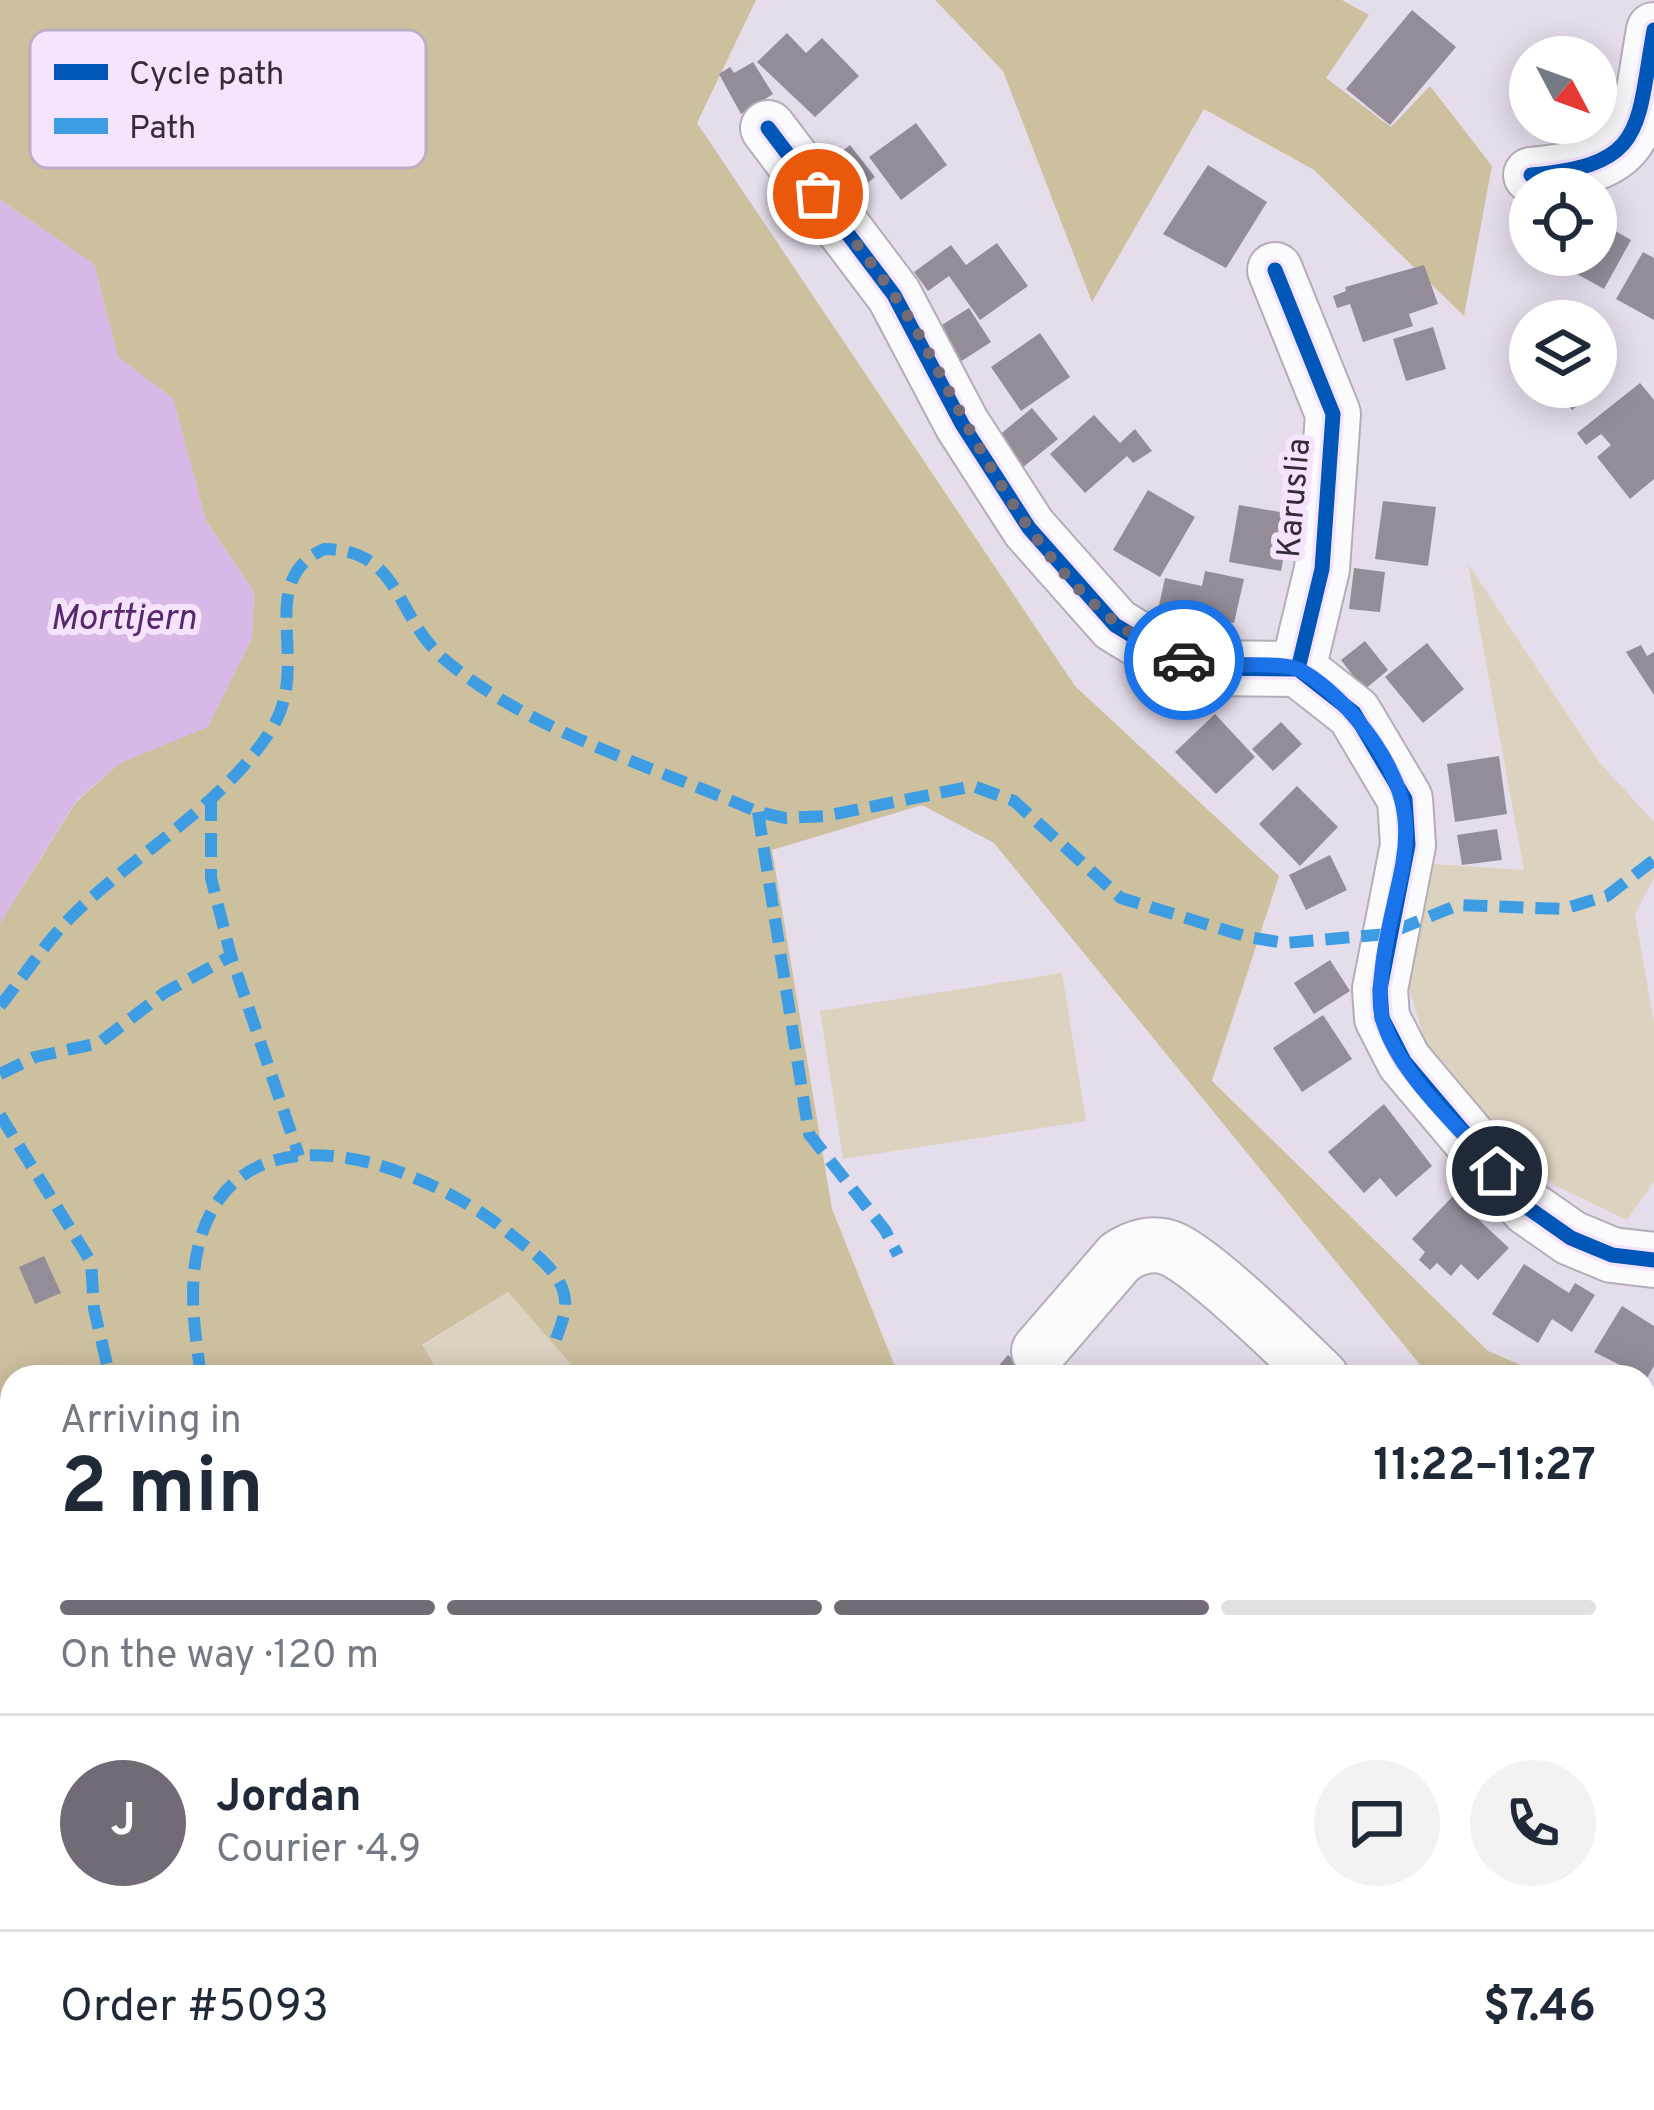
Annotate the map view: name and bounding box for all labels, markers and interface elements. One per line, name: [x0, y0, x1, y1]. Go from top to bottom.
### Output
legend: [30, 30, 426, 168]
north arrow: [1509, 36, 1617, 144]
map controls: [1509, 36, 1617, 408]
text: Cycle path: [129, 55, 284, 97]
text: Path: [129, 109, 196, 151]
pin: [767, 143, 869, 245]
icon: bag: [785, 161, 851, 227]
button: locate: [1509, 168, 1617, 276]
button: layers: [1509, 300, 1617, 408]
street label: Karuslia: [1270, 436, 1322, 560]
water label: Morttjern: [50, 597, 196, 643]
courier: [1124, 600, 1244, 720]
icon: car: [1151, 627, 1217, 693]
pin: [1446, 1120, 1548, 1222]
icon: home: [1464, 1138, 1530, 1204]
text: Arriving in: [60, 1398, 242, 1447]
text: 11:22–11:27: [1373, 1439, 1596, 1496]
text: 2 min: [60, 1442, 264, 1541]
text: On the way · 120 m: [60, 1633, 379, 1682]
button: chat: [1314, 1760, 1440, 1886]
button: phone: [1470, 1760, 1596, 1886]
text: Jordan: [216, 1770, 362, 1827]
text: J: [110, 1794, 136, 1851]
text: Courier · 4.9: [216, 1827, 421, 1876]
text: Order #5093: [60, 1980, 329, 2037]
text: $7.46: [1483, 1980, 1596, 2037]

